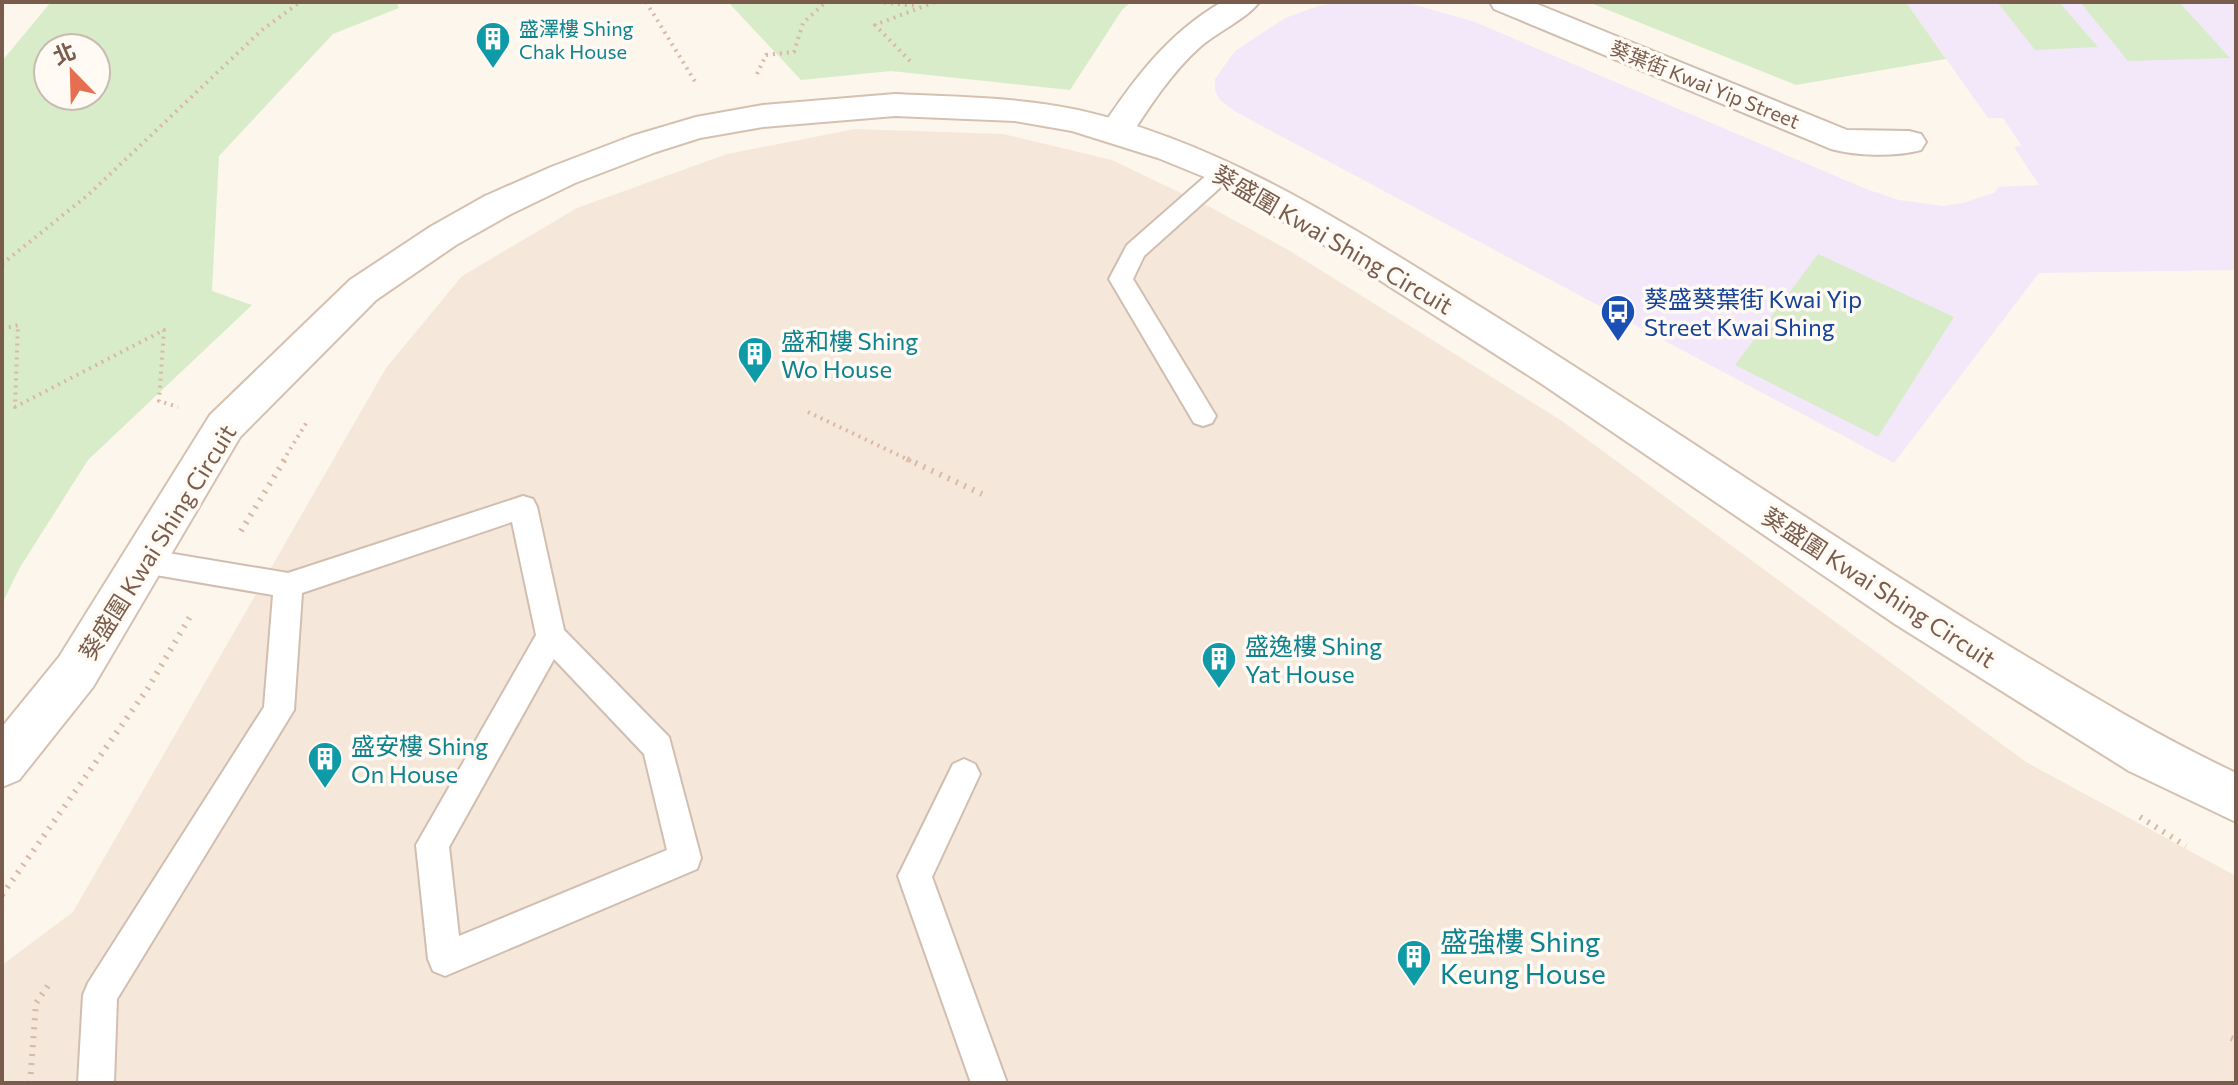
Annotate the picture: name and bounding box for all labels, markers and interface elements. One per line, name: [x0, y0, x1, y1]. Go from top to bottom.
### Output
place label: 盛澤樓 Shing Chak House: [519, 16, 634, 63]
building icon: 盛澤樓 Shing Chak House: [474, 20, 512, 70]
north arrow: [32, 32, 112, 112]
street label: 葵葉街 Kwai Yip Street: [1607, 35, 1803, 133]
text: 北: [49, 36, 79, 70]
street label: 葵盛圍 Kwai Shing Circuit: [1208, 158, 1458, 320]
place label: 葵盛葵葉街 Kwai Yip Street Kwai Shing: [1644, 284, 1862, 341]
bus stop icon: 葵盛葵葉街 Kwai Yip Street Kwai Shing: [1599, 293, 1637, 343]
place label: 盛和樓 Shing Wo House: [781, 326, 918, 383]
building icon: 盛和樓 Shing Wo House: [736, 335, 774, 385]
street label: 葵盛圍 Kwai Shing Circuit: [72, 419, 242, 665]
street label: 葵盛圍 Kwai Shing Circuit: [1757, 501, 2001, 673]
place label: 盛逸樓 Shing Yat House: [1245, 631, 1382, 688]
building icon: 盛逸樓 Shing Yat House: [1200, 640, 1238, 690]
place label: 盛安樓 Shing On House: [351, 731, 488, 788]
building icon: 盛安樓 Shing On House: [306, 740, 344, 790]
place label: 盛強樓 Shing Keung House: [1440, 924, 1606, 990]
building icon: 盛強樓 Shing Keung House: [1395, 938, 1433, 988]

